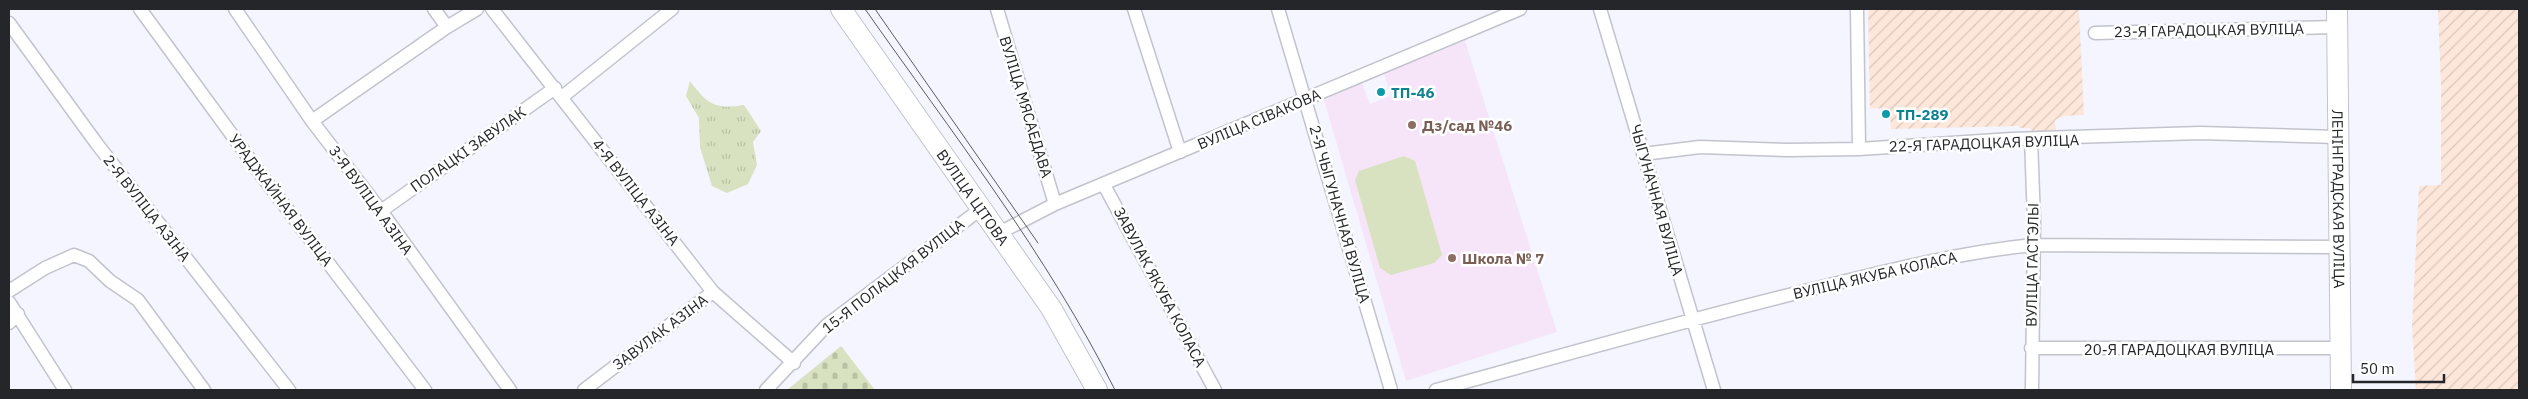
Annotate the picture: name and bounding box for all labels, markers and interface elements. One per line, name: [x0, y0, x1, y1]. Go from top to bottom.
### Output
street label: 23-Я ГАРАДОЦКАЯ ВУЛІЦА: [2114, 19, 2305, 41]
street label: ВУЛІЦА МЯСАЕДАВА: [995, 34, 1057, 181]
place label: ТП-46: [1391, 83, 1434, 102]
street label: ВУЛІЦА СІВАКОВА: [1195, 84, 1324, 154]
marker: ТП-46: [1375, 86, 1387, 98]
street label: ПОЛАЦКІ ЗАВУЛАК: [407, 102, 530, 196]
place label: ТП-289: [1896, 105, 1948, 124]
marker: ТП-289: [1880, 108, 1892, 120]
street label: ЛЕНІНГРАДСКАЯ ВУЛІЦА: [2329, 109, 2349, 289]
place label: Дз/сад №46: [1422, 116, 1512, 135]
marker: Дз/сад №46: [1406, 119, 1418, 131]
street label: ЧЫГУНАЧНАЯ ВУЛІЦА: [1626, 122, 1688, 278]
street label: 2-Я ЧЫГУНАЧНАЯ ВУЛІЦА: [1305, 123, 1375, 306]
street label: УРАДЖАЙНАЯ ВУЛІЦА: [225, 130, 337, 270]
street label: 22-Я ГАРАДОЦКАЯ ВУЛІЦА: [1889, 130, 2080, 156]
street label: 4-Я ВУЛІЦА АЗІНА: [588, 135, 684, 250]
street label: 3-Я ВУЛІЦА АЗІНА: [325, 142, 417, 259]
street label: ВУЛІЦА ЦІТОВА: [933, 145, 1014, 249]
street label: 2-Я ВУЛІЦА АЗІНА: [99, 151, 195, 266]
street label: ВУЛІЦА ГАСТЭЛЫ: [2021, 203, 2043, 327]
street label: ЗАВУЛАК ЯКУБА КОЛАСА: [1110, 204, 1211, 371]
street label: 15-Я ПОЛАЦКАЯ ВУЛІЦА: [818, 214, 968, 338]
street label: ВУЛІЦА ЯКУБА КОЛАСА: [1791, 247, 1959, 303]
place label: Школа № 7: [1462, 249, 1544, 268]
marker: Школа № 7: [1446, 252, 1458, 264]
street label: ЗАВУЛАК АЗІНА: [609, 290, 712, 374]
street label: 20-Я ГАРАДОЦКАЯ ВУЛІЦА: [2084, 340, 2275, 359]
scale bar: [2353, 352, 2444, 384]
text: 50 m: [2360, 359, 2395, 378]

